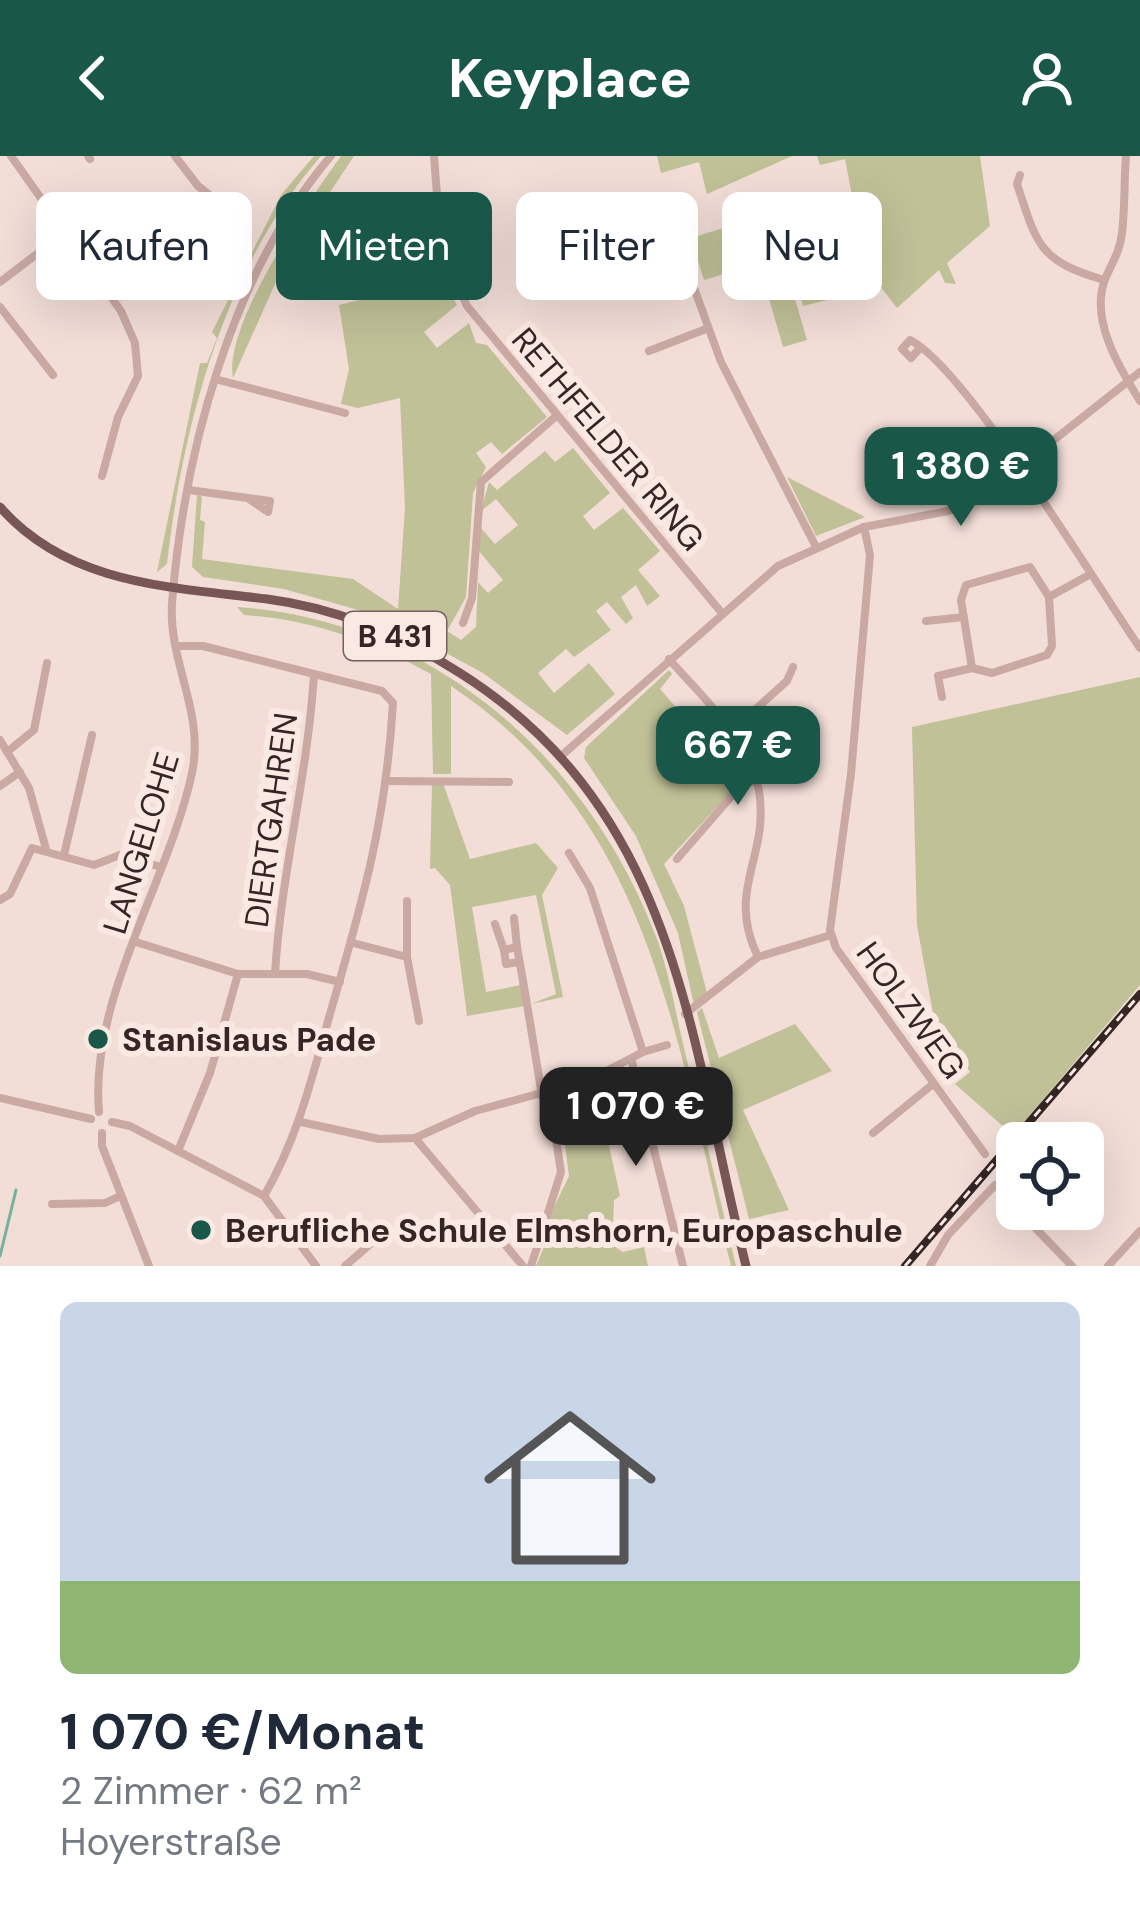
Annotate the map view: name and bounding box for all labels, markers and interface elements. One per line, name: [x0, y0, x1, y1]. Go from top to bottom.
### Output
text: Keyplace: [448, 43, 692, 114]
icon: back: [60, 45, 126, 111]
icon: person: [1014, 45, 1080, 111]
chip: Kaufen: [36, 192, 252, 300]
chip: Mieten: [276, 192, 492, 300]
chip: Filter: [516, 192, 698, 300]
chip: Neu: [722, 192, 882, 300]
street label: RETHFELDER RING: [502, 319, 714, 559]
pin: 1 380 €: [850, 427, 1072, 529]
text: 1 380 €: [892, 440, 1031, 491]
road number: B 431: [344, 612, 446, 660]
pin: 667 €: [654, 706, 822, 808]
street label: DIERTGAHREN: [235, 710, 307, 930]
text: 667 €: [683, 719, 793, 770]
street label: LANGELOHE: [93, 747, 189, 939]
street label: HOLZWEG: [847, 933, 975, 1087]
place label: Stanislaus Pade: [122, 1018, 376, 1061]
marker: Stanislaus Pade: [85, 1026, 111, 1052]
pin: 1 070 €: [525, 1067, 747, 1169]
text: 1 070 €: [567, 1080, 705, 1131]
map controls: [996, 1122, 1104, 1230]
button: locate: [996, 1122, 1104, 1230]
place label: Berufliche Schule Elmshorn, Europaschule: [225, 1209, 903, 1252]
marker: Berufliche Schule Elmshorn, Europaschule: [188, 1217, 214, 1243]
icon: home: [462, 1380, 678, 1596]
text: 1 070 €/Monat: [60, 1698, 425, 1765]
text: 2 Zimmer · 62 m²: [60, 1765, 362, 1816]
text: Hoyerstraße: [60, 1816, 282, 1867]

